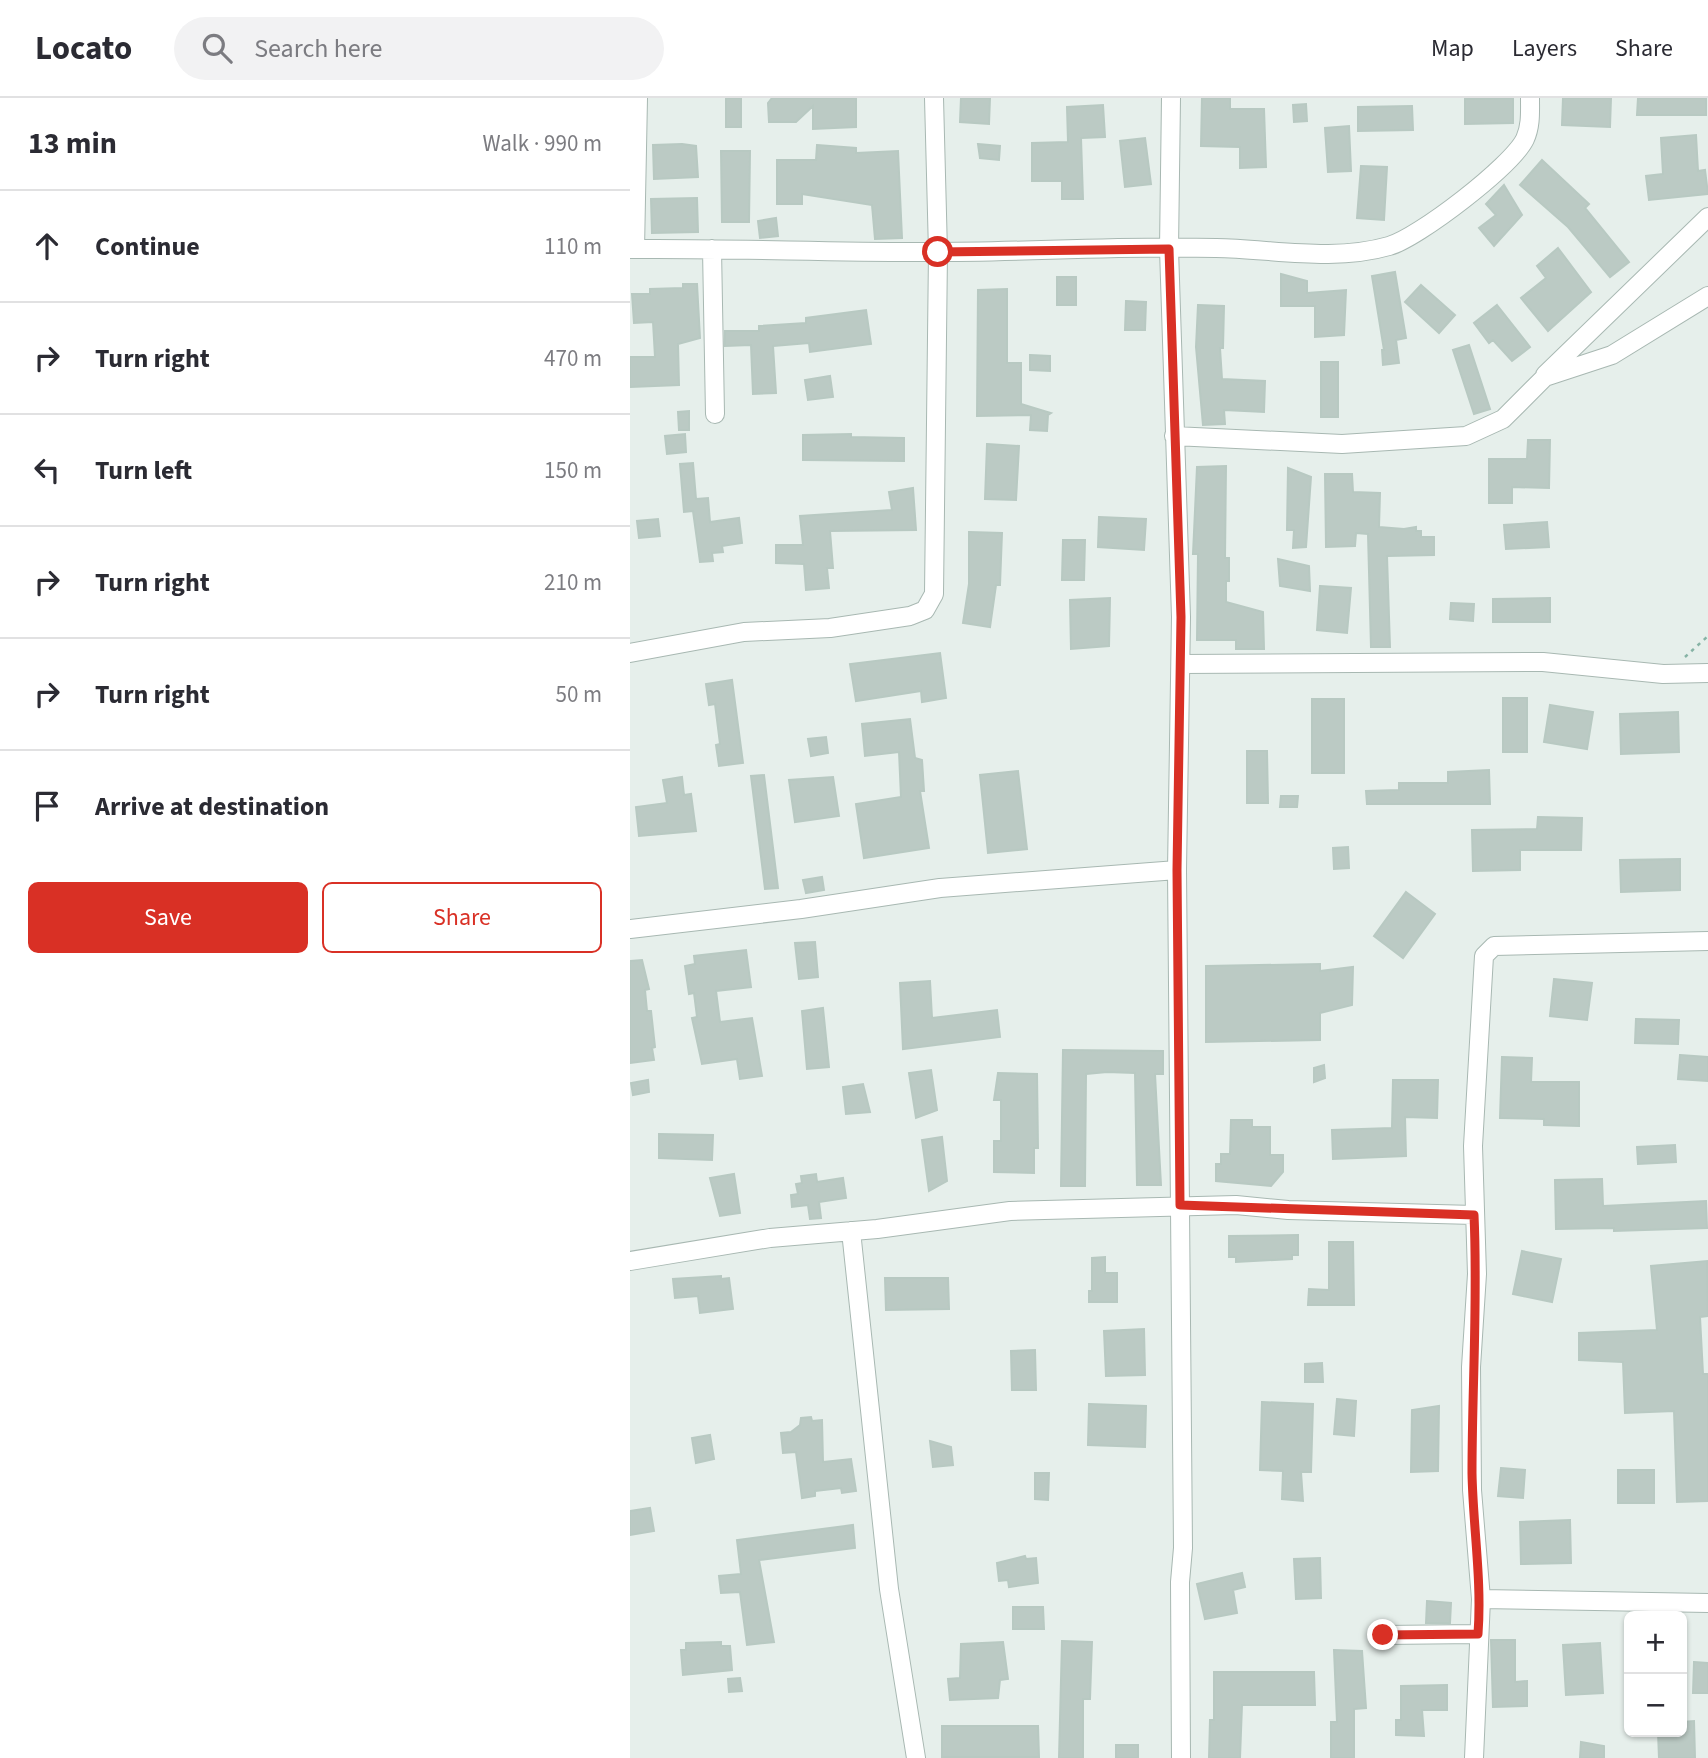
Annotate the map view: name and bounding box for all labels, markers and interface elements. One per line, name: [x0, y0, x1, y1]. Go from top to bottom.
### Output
search box: [174, 17, 664, 80]
text: Locato: [35, 25, 132, 72]
icon: search: [198, 29, 236, 67]
text: Search here: [254, 30, 382, 67]
text: Map: [1431, 31, 1474, 66]
text: Layers: [1512, 31, 1577, 66]
text: Share: [1615, 31, 1673, 66]
text: 13 min: [28, 122, 117, 165]
text: Walk · 990 m: [483, 127, 602, 160]
icon: ahead: [28, 227, 66, 265]
text: Continue: [95, 228, 200, 265]
text: 110 m: [544, 230, 602, 263]
route start: [922, 236, 953, 267]
icon: right: [28, 339, 66, 377]
text: Turn right: [95, 340, 210, 377]
text: 470 m: [544, 342, 602, 375]
icon: left: [28, 451, 66, 489]
text: Turn left: [95, 452, 192, 489]
text: 150 m: [544, 454, 602, 487]
icon: right: [28, 563, 66, 601]
text: Turn right: [95, 564, 210, 601]
text: 210 m: [544, 566, 602, 599]
icon: right: [28, 675, 66, 713]
text: Turn right: [95, 676, 210, 713]
text: 50 m: [555, 678, 602, 711]
icon: arrive: [28, 787, 66, 825]
text: Arrive at destination: [95, 788, 329, 825]
button: Save: [28, 882, 308, 953]
button: Share: [322, 882, 602, 953]
map controls: [1624, 1611, 1687, 1737]
button: +: [1624, 1611, 1687, 1674]
route end: [1367, 1619, 1398, 1650]
button: −: [1624, 1674, 1687, 1737]

